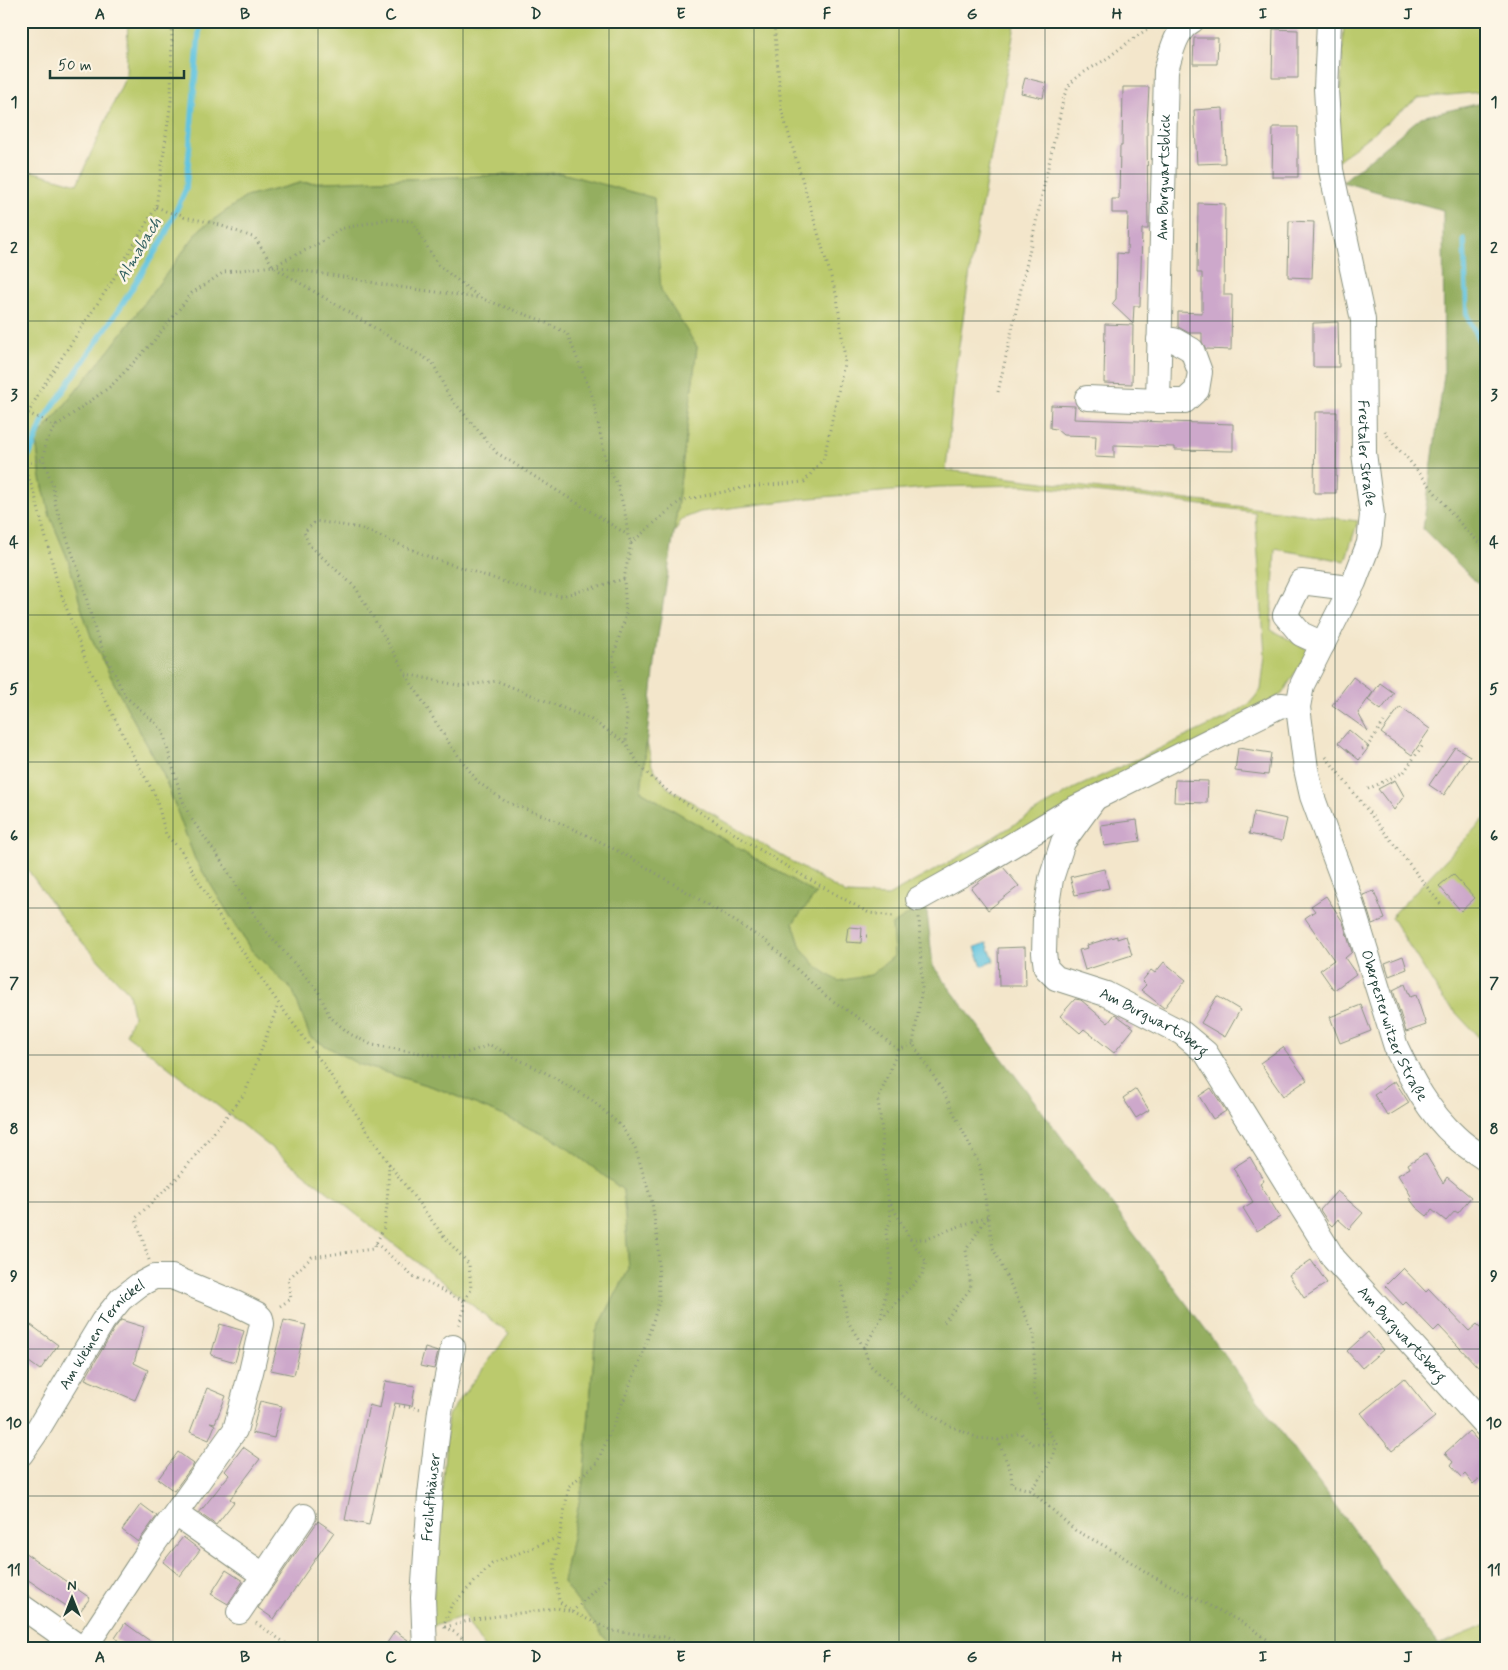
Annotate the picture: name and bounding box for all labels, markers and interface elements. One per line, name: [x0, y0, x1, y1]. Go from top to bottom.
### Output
text: A: [95, 4, 105, 25]
text: B: [240, 4, 250, 25]
text: C: [385, 4, 397, 25]
text: D: [530, 4, 542, 25]
text: E: [676, 4, 686, 25]
text: F: [823, 4, 832, 25]
text: G: [967, 4, 978, 25]
text: H: [1112, 4, 1123, 25]
text: I: [1259, 4, 1268, 25]
text: J: [1403, 4, 1413, 25]
scale bar: [50, 48, 184, 80]
text: 50 m: [58, 56, 92, 76]
text: 1: [10, 92, 18, 113]
text: 1: [1490, 92, 1498, 113]
street label: Am Burgwartsblick: [1153, 113, 1176, 241]
water label: Almabach: [112, 213, 167, 286]
text: 2: [10, 238, 18, 259]
text: 2: [1490, 238, 1498, 259]
text: 3: [10, 385, 18, 406]
text: 3: [1490, 385, 1498, 406]
street label: Freitaler Straße: [1353, 400, 1380, 508]
text: 4: [9, 532, 19, 553]
text: 4: [1489, 532, 1499, 553]
text: 5: [9, 679, 19, 700]
text: 5: [1489, 679, 1499, 700]
text: 6: [10, 826, 18, 847]
text: 6: [1490, 826, 1498, 847]
street label: Oberpesterwitzer Straße: [1355, 948, 1432, 1105]
text: 7: [9, 973, 19, 994]
text: 7: [1489, 973, 1499, 994]
street label: Am Burgwartsberg: [1097, 984, 1212, 1062]
text: 8: [9, 1119, 19, 1140]
text: 8: [1489, 1119, 1499, 1140]
text: 9: [10, 1266, 18, 1287]
text: 9: [1490, 1266, 1498, 1287]
street label: Am kleinen Ternickel: [55, 1275, 148, 1394]
street label: Am Burgwartsberg: [1353, 1282, 1450, 1387]
text: 10: [6, 1413, 22, 1434]
text: 10: [1486, 1413, 1502, 1434]
street label: Freilufthäuser: [418, 1451, 446, 1542]
text: 11: [7, 1560, 21, 1581]
text: 11: [1487, 1560, 1501, 1581]
north arrow: [48, 1572, 98, 1622]
text: N: [67, 1577, 77, 1595]
text: A: [95, 1647, 105, 1668]
text: B: [240, 1647, 250, 1668]
text: C: [385, 1647, 397, 1668]
text: D: [530, 1647, 542, 1668]
text: E: [676, 1647, 686, 1668]
text: F: [823, 1647, 832, 1668]
text: G: [967, 1647, 978, 1668]
text: H: [1112, 1647, 1123, 1668]
text: I: [1259, 1647, 1268, 1668]
text: J: [1403, 1647, 1413, 1668]

